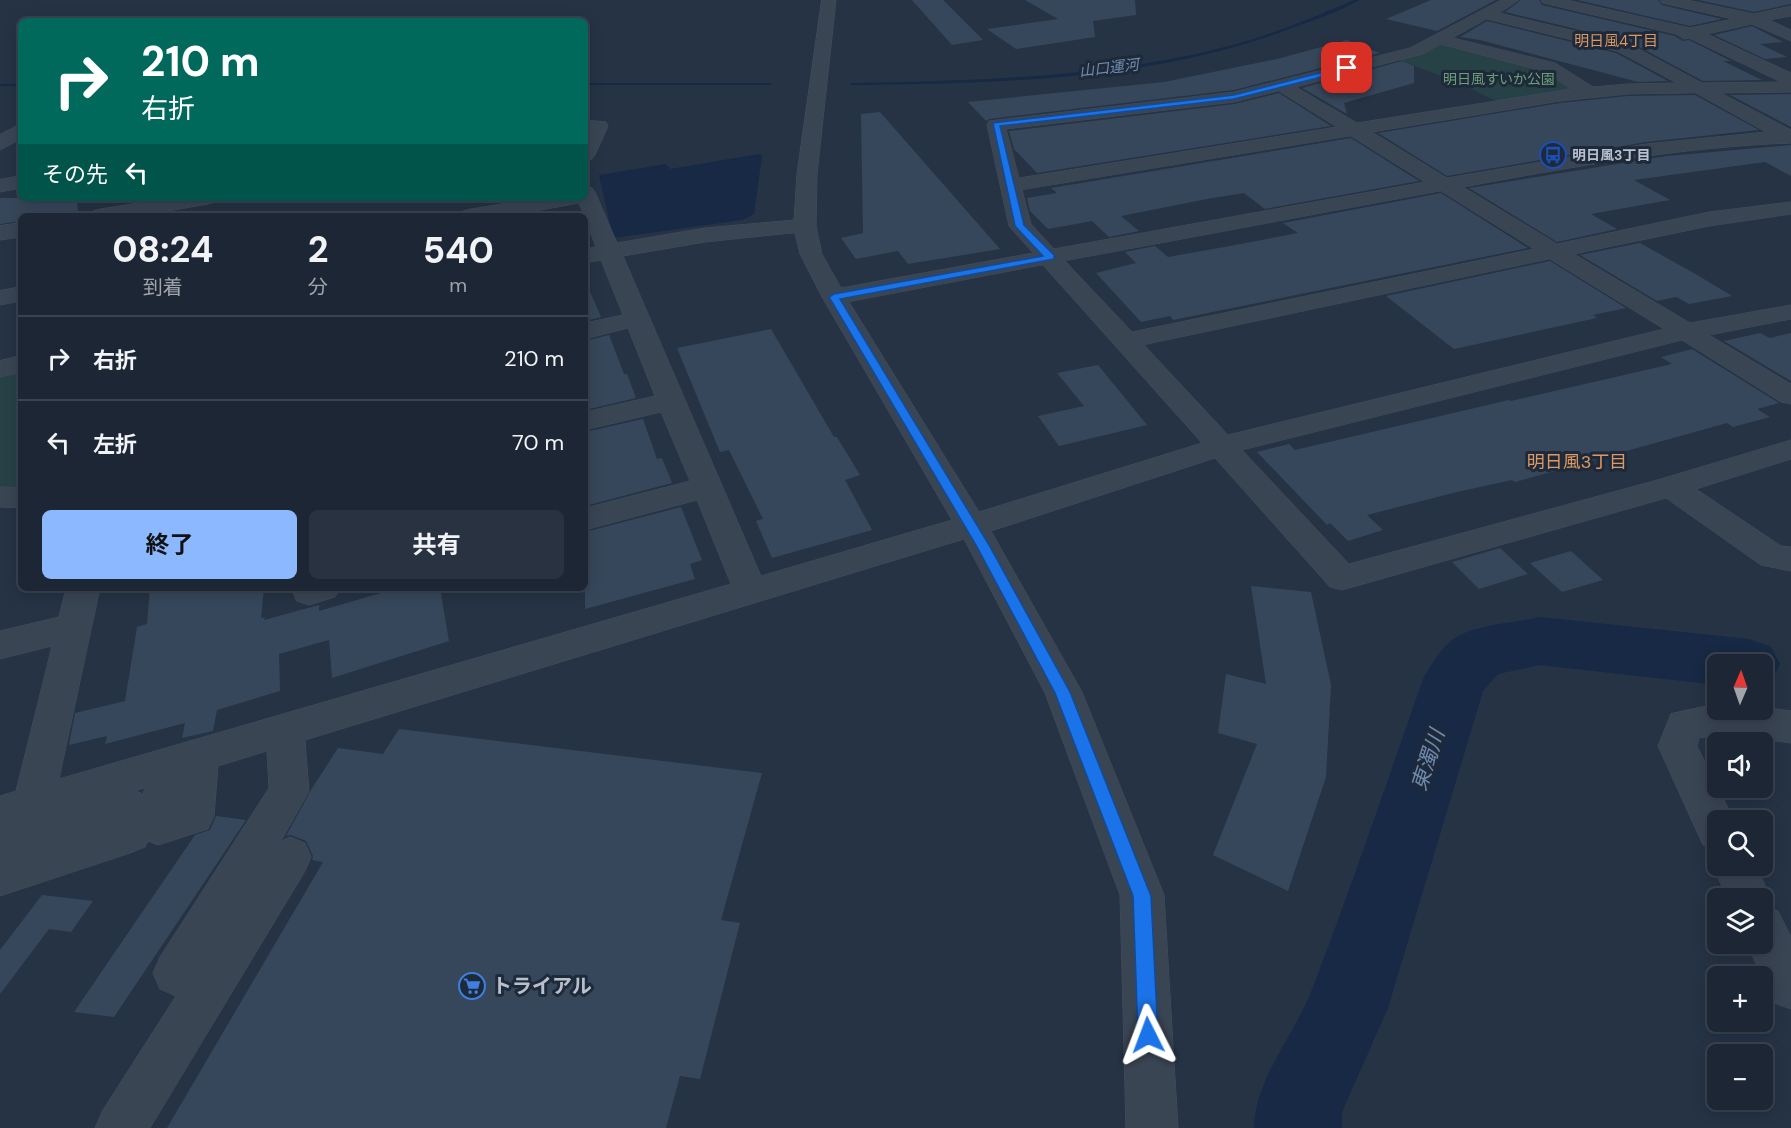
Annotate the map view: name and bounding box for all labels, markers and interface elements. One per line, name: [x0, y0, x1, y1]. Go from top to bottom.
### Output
district label: 明日風4丁目: [1574, 31, 1658, 51]
text: 210 m: [141, 34, 259, 89]
icon: right: [42, 42, 120, 120]
pin: [1321, 42, 1372, 93]
icon: arrive: [1330, 51, 1363, 84]
water label: 山口運河: [1078, 54, 1143, 82]
park label: 明日風すいか公園: [1443, 70, 1555, 88]
text: 右折: [141, 91, 195, 126]
bus stop icon: 明日風3丁目: [1538, 140, 1568, 170]
place label: 明日風3丁目: [1572, 146, 1650, 164]
icon: left: [120, 156, 153, 189]
text: その先: [42, 160, 108, 189]
text: 08:24: [112, 226, 213, 273]
text: 2: [308, 226, 328, 273]
text: 540: [423, 227, 494, 274]
text: m: [449, 272, 467, 298]
text: 到着: [143, 274, 183, 300]
text: 分: [308, 274, 328, 300]
icon: right: [42, 342, 75, 375]
text: 210 m: [504, 344, 564, 373]
text: 右折: [93, 346, 137, 375]
icon: left: [42, 426, 75, 459]
text: 70 m: [512, 428, 564, 457]
text: 左折: [93, 430, 137, 459]
district label: 明日風3丁目: [1527, 450, 1627, 474]
button: 終了: [42, 510, 297, 579]
button: 共有: [309, 510, 564, 579]
north arrow: [1707, 654, 1773, 720]
map controls: [1707, 654, 1773, 1110]
water label: 東濁川: [1405, 724, 1452, 794]
button: sound: [1707, 732, 1773, 798]
button: search: [1707, 810, 1773, 876]
button: layers: [1707, 888, 1773, 954]
button: +: [1707, 966, 1773, 1032]
supermarket icon: トライアル: [457, 971, 487, 1001]
place label: トライアル: [492, 973, 592, 999]
position arrow: [1116, 1003, 1180, 1067]
button: −: [1707, 1044, 1773, 1110]

